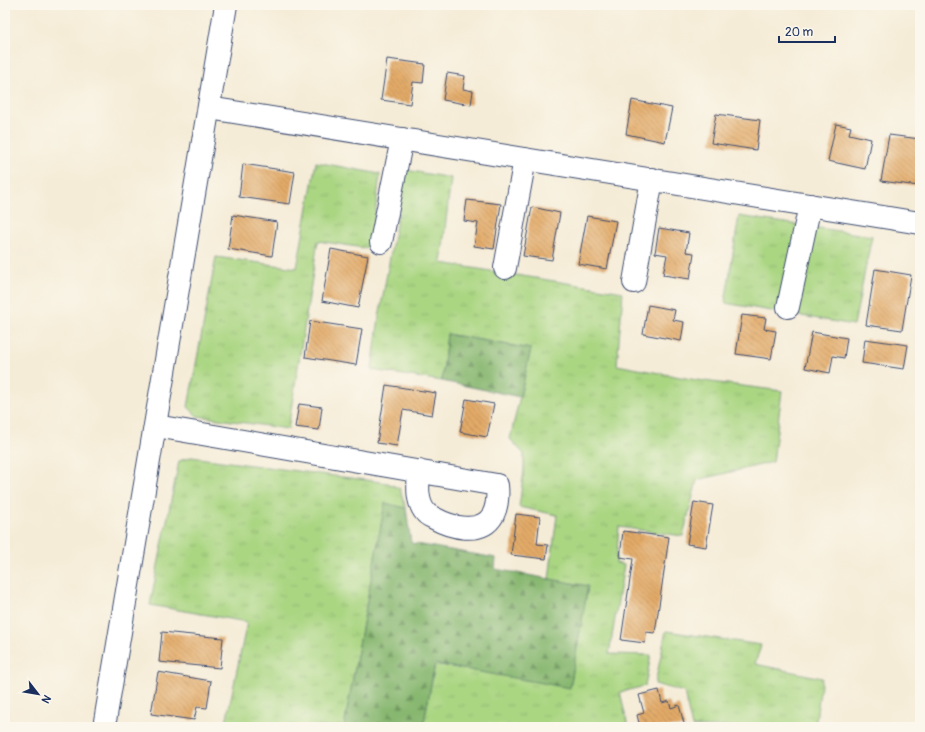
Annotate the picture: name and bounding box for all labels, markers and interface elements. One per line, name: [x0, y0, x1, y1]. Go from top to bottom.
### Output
scale bar: [779, 18, 835, 44]
text: 20 m: [785, 25, 814, 40]
north arrow: [18, 674, 58, 714]
text: N: [38, 692, 54, 706]

